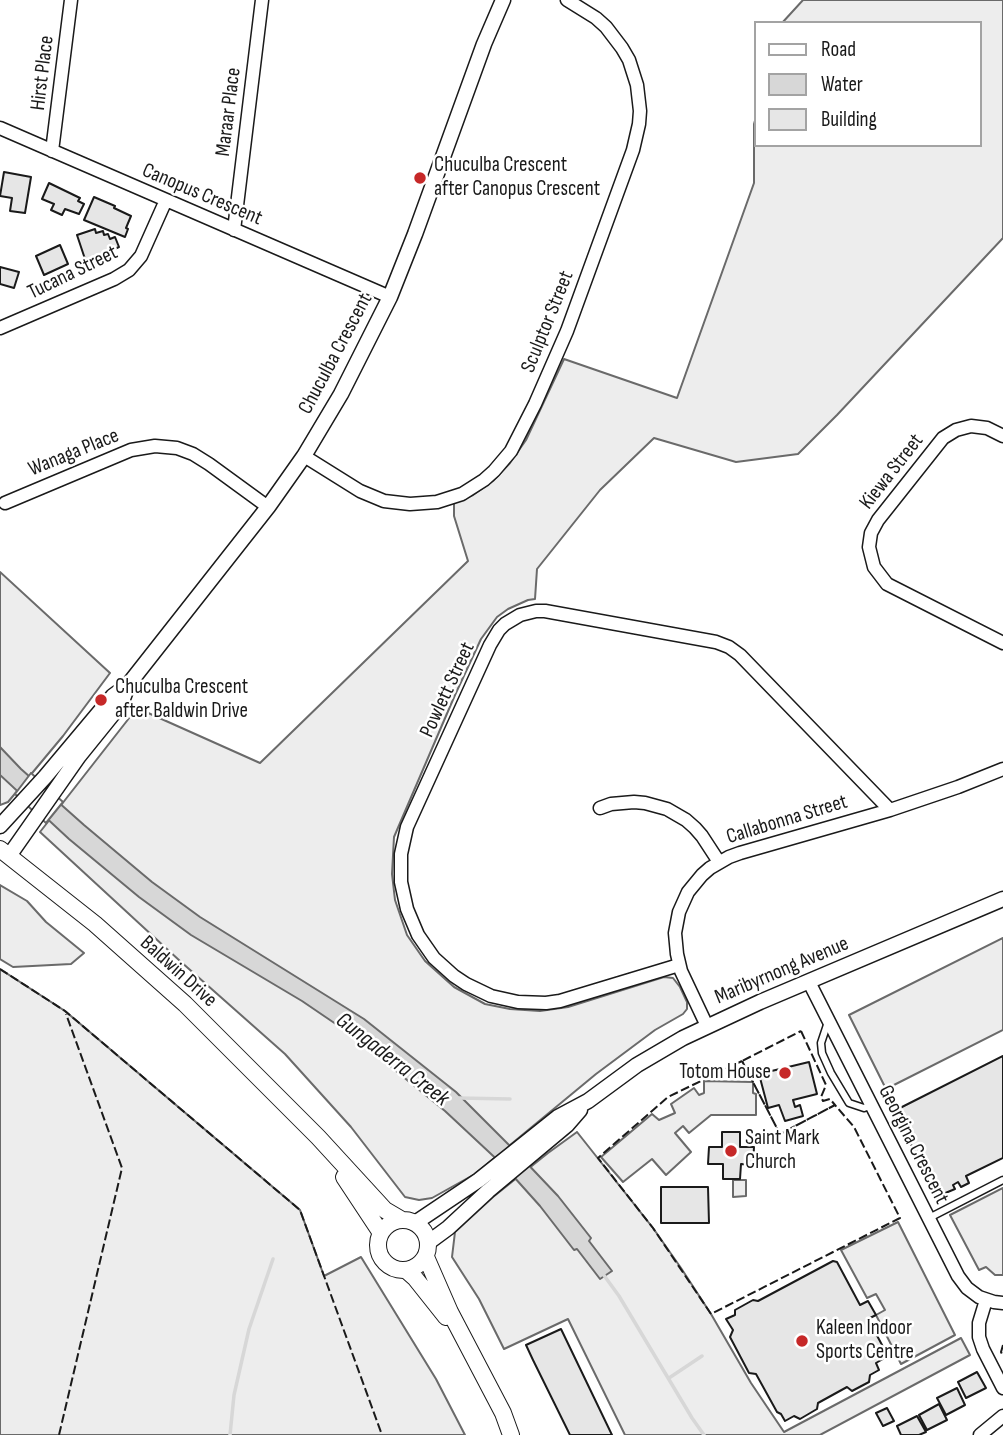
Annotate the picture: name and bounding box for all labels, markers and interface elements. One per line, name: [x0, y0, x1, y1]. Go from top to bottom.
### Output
legend: [754, 21, 982, 147]
street label: Hirst Place: [26, 34, 60, 112]
text: Road: [821, 37, 856, 62]
street label: Maraar Place: [211, 66, 247, 158]
text: Water: [821, 72, 863, 97]
text: Building: [821, 107, 877, 132]
place label: Chuculba Crescent after Canopus Crescent: [434, 153, 600, 203]
street label: Canopus Crescent: [138, 158, 266, 232]
marker: Chuculba Crescent after Canopus Crescent: [412, 170, 428, 186]
street label: Tucana Street: [24, 240, 122, 306]
street label: Sculptor Street: [516, 267, 580, 377]
street label: Chuculba Crescent: [294, 289, 378, 419]
street label: Wanaga Place: [25, 423, 123, 483]
street label: Kiewa Street: [855, 429, 929, 515]
street label: Powlett Street: [415, 638, 481, 742]
place label: Chuculba Crescent after Baldwin Drive: [115, 675, 248, 725]
marker: Chuculba Crescent after Baldwin Drive: [93, 692, 109, 708]
street label: Callabonna Street: [724, 790, 850, 850]
street label: Baldwin Drive: [134, 931, 222, 1013]
street label: Maribyrnong Avenue: [711, 931, 853, 1011]
water label: Gungaderra Creek: [330, 1007, 454, 1113]
place label: Totom House: [679, 1060, 771, 1086]
marker: Totom House: [777, 1065, 793, 1081]
street label: Georgina Crescent: [872, 1081, 954, 1209]
place label: Saint Mark Church: [745, 1126, 819, 1176]
marker: Saint Mark Church: [723, 1143, 739, 1159]
place label: Kaleen Indoor Sports Centre: [816, 1316, 914, 1366]
marker: Kaleen Indoor Sports Centre: [794, 1333, 810, 1349]

